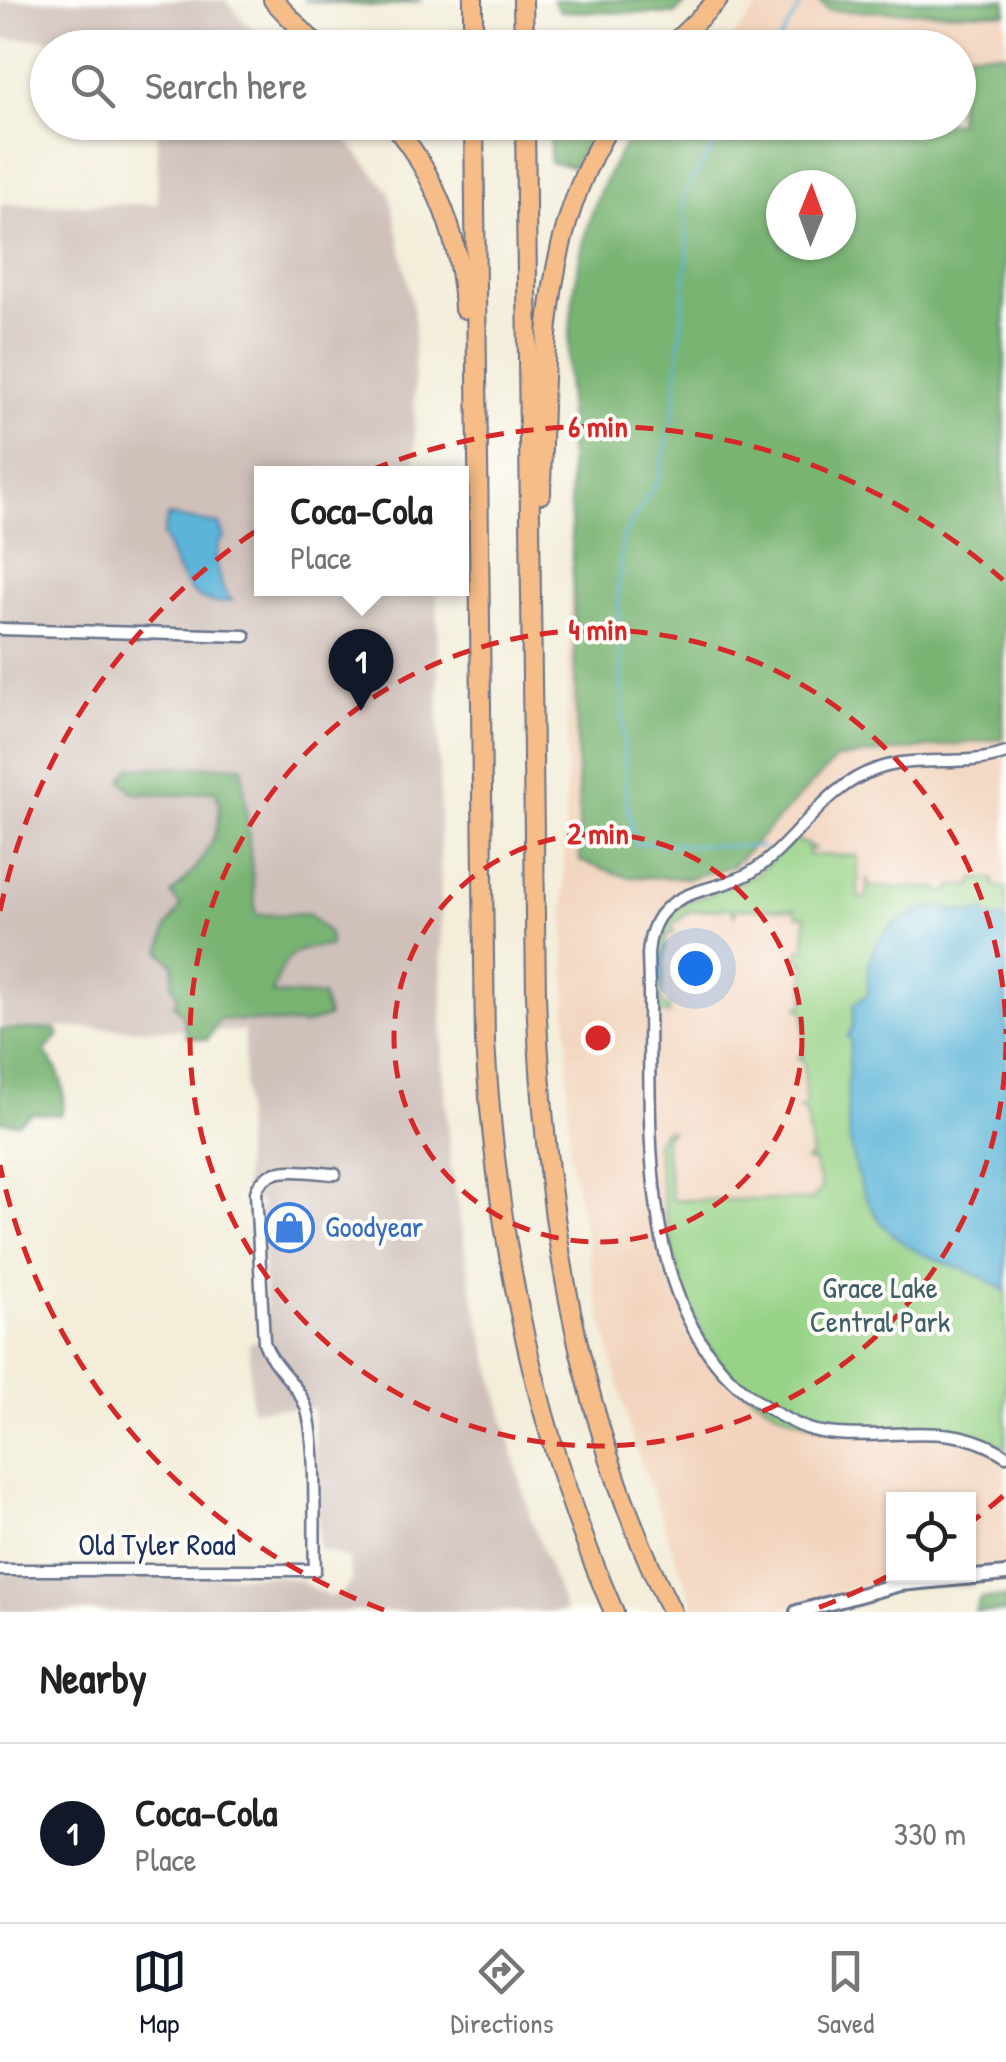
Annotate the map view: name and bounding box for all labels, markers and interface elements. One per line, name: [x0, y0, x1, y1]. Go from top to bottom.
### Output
search box: [30, 30, 976, 140]
icon: search: [65, 58, 120, 113]
text: Search here: [145, 59, 307, 111]
north arrow: [766, 170, 856, 260]
text: 6 min: [568, 406, 628, 446]
popup: [254, 466, 469, 596]
text: Coca-Cola: [290, 484, 433, 536]
text: Place: [290, 536, 352, 579]
text: 4 min: [569, 609, 627, 649]
pin: 1: [328, 628, 394, 711]
text: 2 min: [567, 813, 629, 853]
your location: [670, 943, 721, 994]
centre of rings: [580, 1020, 616, 1056]
shop icon: Goodyear: [264, 1201, 316, 1253]
place label: Goodyear: [325, 1206, 424, 1246]
park label: Grace Lake Central Park: [810, 1267, 950, 1341]
map controls: [886, 1492, 976, 1582]
button: locate: [886, 1492, 976, 1582]
street label: Old Tyler Road: [78, 1524, 236, 1564]
text: Nearby: [40, 1649, 147, 1706]
text: Coca-Cola: [135, 1786, 277, 1838]
text: 1: [67, 1812, 78, 1855]
text: 330 m: [894, 1812, 966, 1855]
text: Place: [135, 1838, 197, 1881]
tab: Map: [132, 1944, 187, 2042]
tab: Directions: [450, 1944, 553, 2042]
tab: Saved: [817, 1944, 874, 2042]

